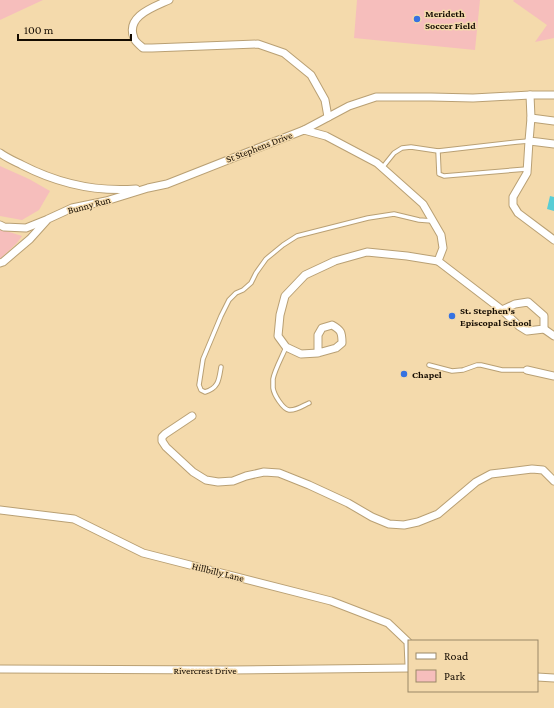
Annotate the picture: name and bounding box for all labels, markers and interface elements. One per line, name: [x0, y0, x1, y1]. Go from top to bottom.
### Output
place label: Merideth Soccer Field: [425, 8, 476, 31]
marker: Merideth Soccer Field: [412, 14, 422, 24]
scale bar: [18, 16, 131, 42]
text: 100 m: [24, 23, 54, 37]
street label: St Stephens Drive: [224, 129, 294, 165]
street label: Bunny Run: [66, 194, 112, 216]
place label: St. Stephen's Episcopal School: [460, 305, 532, 328]
marker: St. Stephen's Episcopal School: [447, 311, 457, 321]
marker: Chapel: [399, 369, 409, 379]
place label: Chapel: [412, 369, 442, 380]
street label: Hillbilly Lane: [191, 560, 246, 584]
legend: [408, 640, 538, 692]
text: Road: [444, 649, 469, 663]
street label: Rivercrest Drive: [173, 665, 237, 676]
text: Park: [444, 669, 466, 683]

